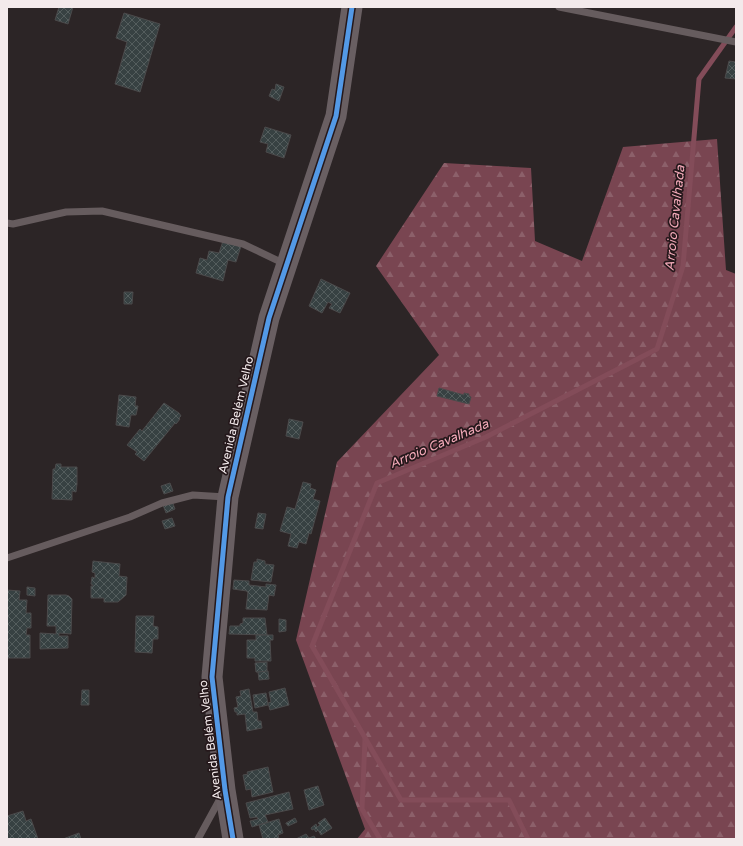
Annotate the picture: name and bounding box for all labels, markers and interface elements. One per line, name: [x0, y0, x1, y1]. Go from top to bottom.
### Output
water label: Arroio Cavalhada: [661, 164, 689, 272]
street label: Avenida Belém Velho: [216, 355, 256, 475]
water label: Arroio Cavalhada: [387, 416, 492, 472]
street label: Avenida Belém Velho: [196, 679, 224, 801]

